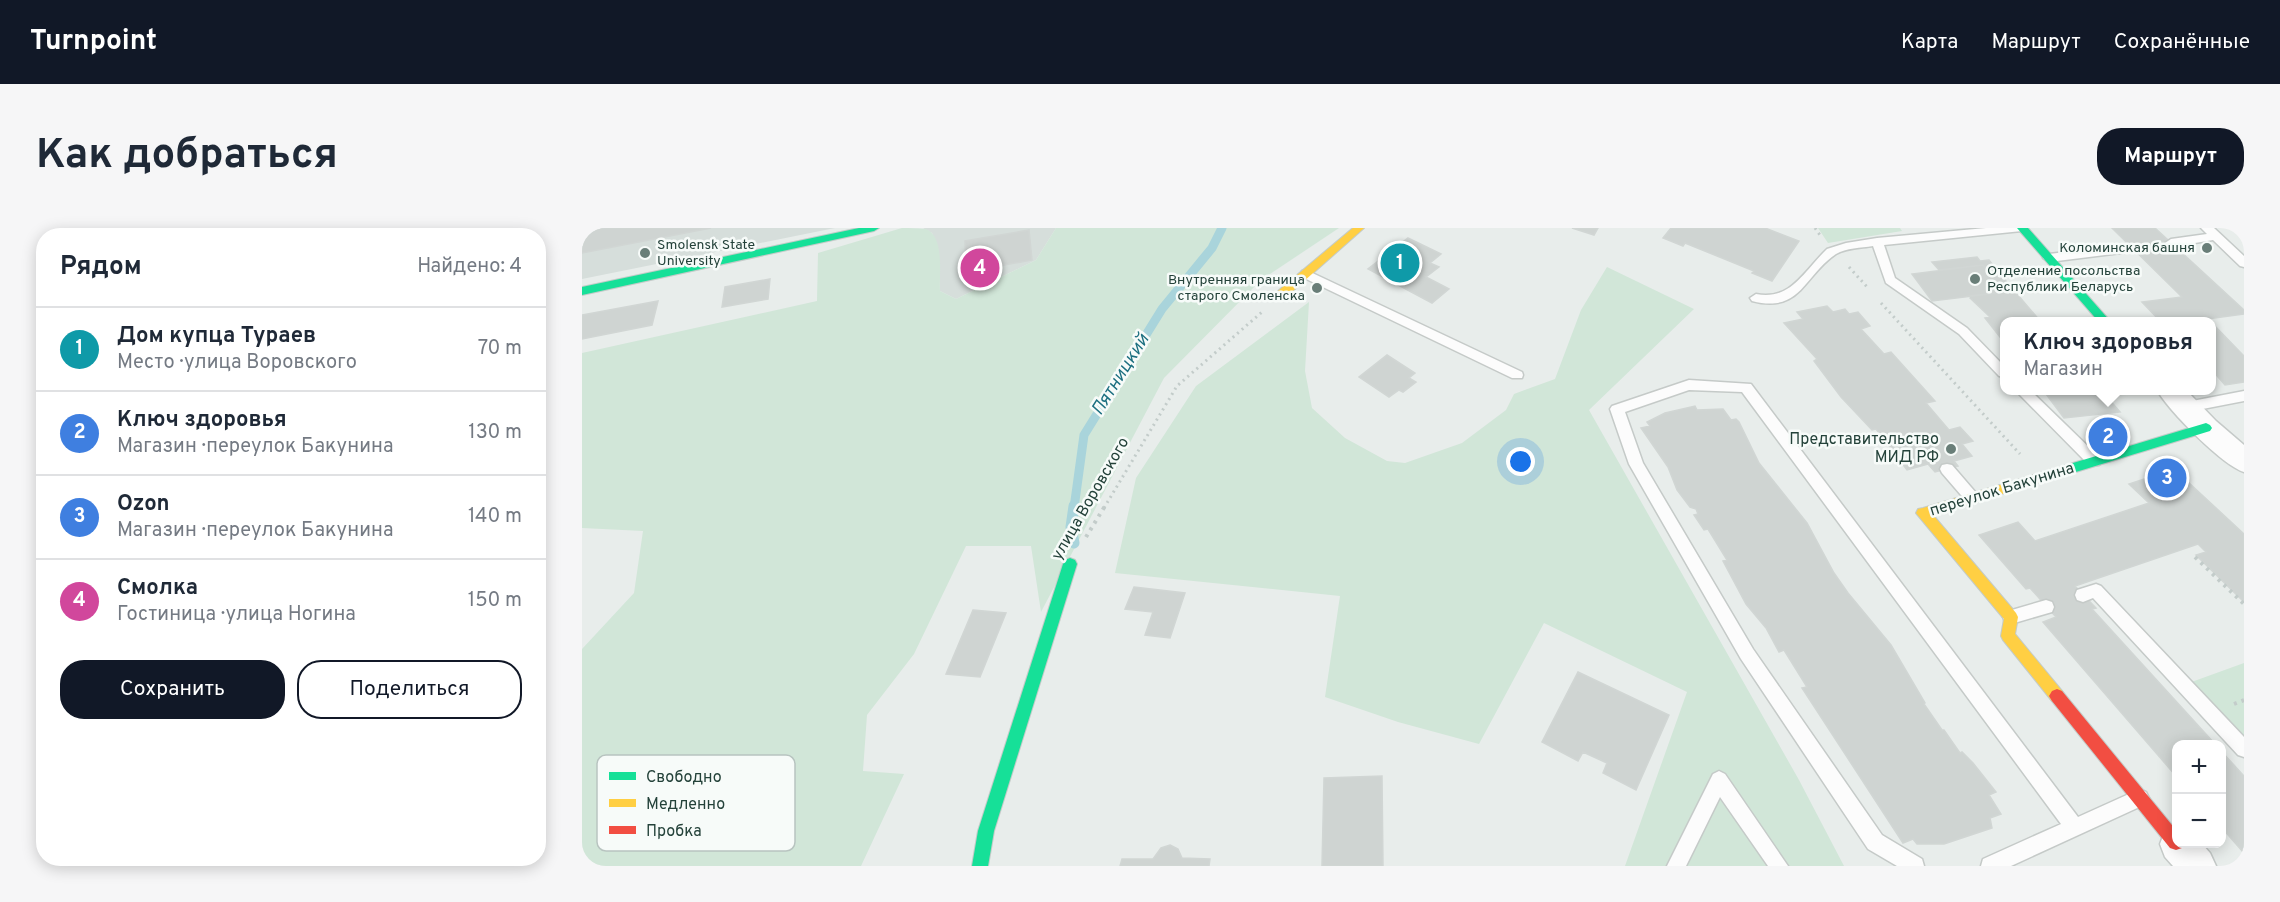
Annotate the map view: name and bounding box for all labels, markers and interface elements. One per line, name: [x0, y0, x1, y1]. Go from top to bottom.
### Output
text: Turnpoint: [30, 24, 157, 60]
text: Карта: [1901, 29, 1958, 56]
text: Маршрут: [1991, 29, 2081, 56]
text: Сохранённые: [2114, 29, 2250, 56]
button: Маршрут: [2097, 128, 2244, 185]
text: Как добраться: [36, 130, 338, 183]
place label: Smolensk State University: [657, 237, 755, 270]
pin: 1: [1380, 240, 1420, 285]
place label: Коломинская башня: [2059, 240, 2195, 257]
marker: Коломинская башня: [2200, 241, 2214, 255]
marker: Smolensk State University: [638, 246, 652, 260]
pin: 4: [960, 246, 1000, 291]
text: Рядом: [60, 251, 142, 284]
text: Найдено: 4: [417, 254, 522, 280]
place label: Отделение посольства Республики Беларусь: [1987, 263, 2140, 296]
place label: Внутренняя граница старого Смоленска: [1168, 272, 1305, 305]
marker: Отделение посольства Республики Беларусь: [1968, 272, 1982, 286]
marker: Внутренняя граница старого Смоленска: [1310, 281, 1324, 295]
popup: [2000, 317, 2216, 395]
text: Дом купца Тураев: [117, 323, 316, 350]
water label: Пятницкий: [1087, 329, 1155, 420]
text: Ключ здоровья: [2023, 330, 2193, 357]
text: 1: [76, 336, 84, 362]
text: 70 m: [478, 336, 522, 362]
text: Место · улица Воровского: [117, 350, 357, 376]
text: Магазин: [2023, 357, 2103, 383]
text: Ключ здоровья: [117, 407, 287, 434]
pin: 2: [2088, 414, 2128, 460]
text: 2: [73, 420, 86, 446]
text: 130 m: [468, 420, 522, 446]
place label: Представительство МИД РФ: [1789, 430, 1939, 468]
text: Магазин · переулок Бакунина: [117, 434, 393, 460]
street label: улица Воровского: [1048, 434, 1134, 564]
marker: Представительство МИД РФ: [1944, 442, 1958, 456]
your location: [1506, 447, 1535, 476]
pin: 3: [2148, 456, 2186, 500]
street label: переулок Бакунина: [1927, 459, 2077, 521]
text: Ozon: [117, 491, 170, 518]
text: 3: [74, 504, 86, 530]
text: 140 m: [468, 504, 522, 530]
text: Магазин · переулок Бакунина: [117, 518, 393, 544]
text: Смолка: [117, 575, 198, 602]
text: 4: [73, 588, 86, 614]
text: 150 m: [468, 588, 522, 614]
text: Гостиница · улица Ногина: [117, 602, 356, 628]
button: Сохранить: [60, 660, 285, 719]
button: Поделиться: [297, 660, 522, 719]
map controls: [2172, 740, 2226, 848]
button: +: [2172, 740, 2226, 794]
legend: [597, 755, 795, 851]
text: Свободно: [646, 768, 722, 788]
button: −: [2172, 794, 2226, 848]
text: Медленно: [646, 795, 725, 815]
text: Пробка: [646, 822, 702, 842]

